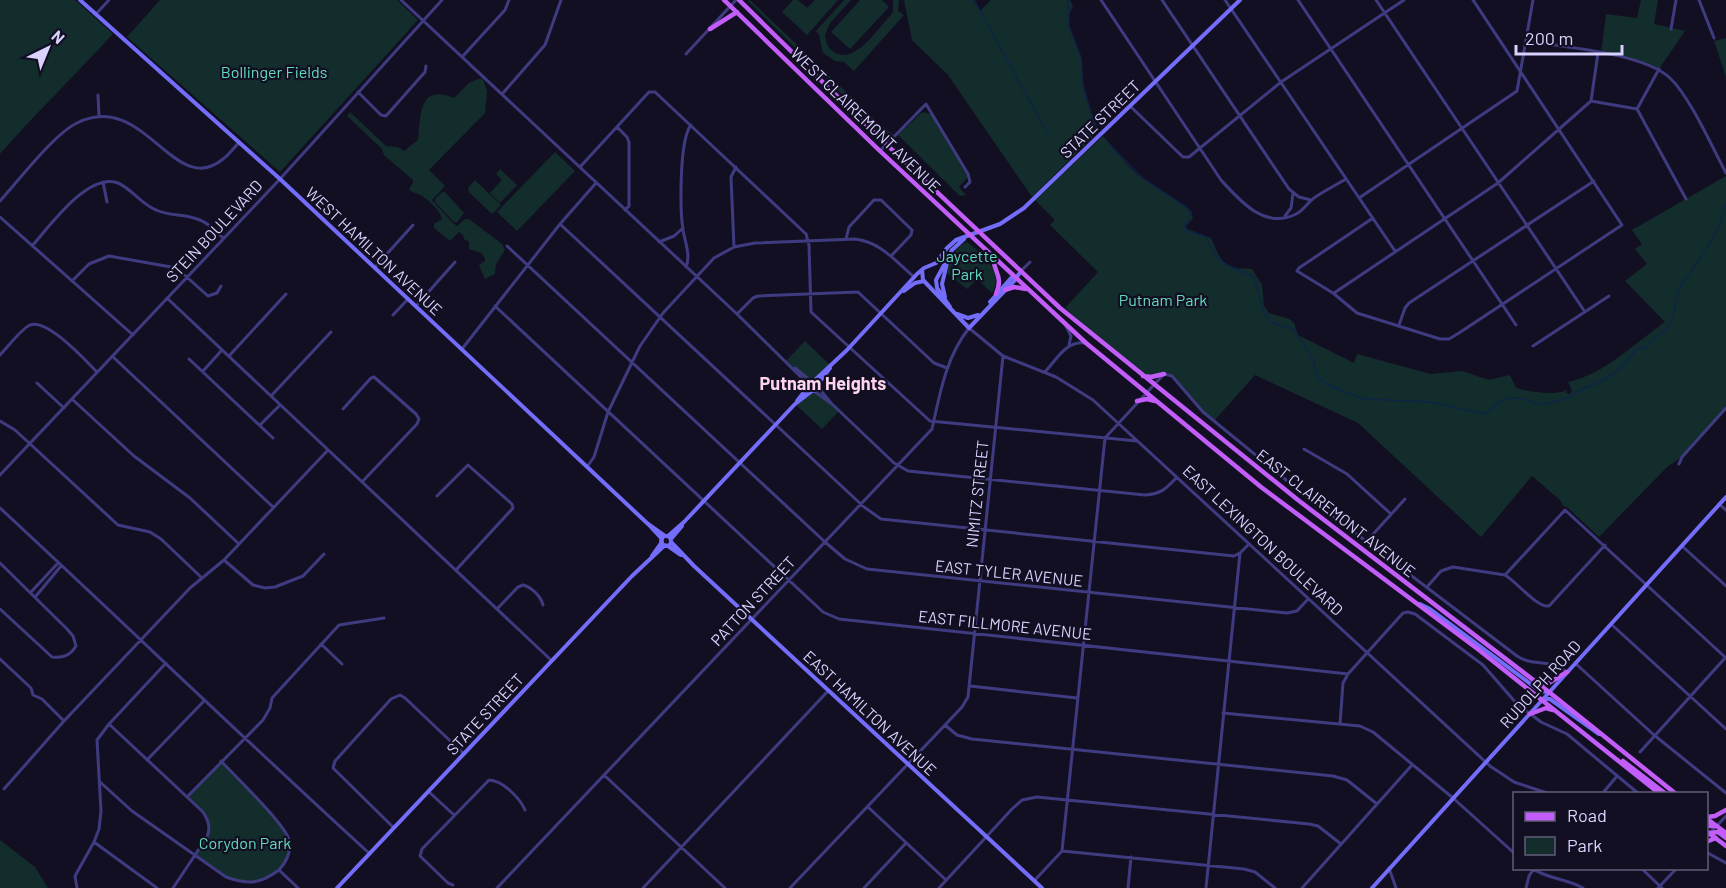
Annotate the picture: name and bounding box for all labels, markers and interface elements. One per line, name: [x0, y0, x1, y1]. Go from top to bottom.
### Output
north arrow: [18, 18, 78, 78]
scale bar: [1516, 18, 1622, 56]
text: N: [48, 26, 69, 47]
text: 200 m: [1525, 27, 1573, 49]
street label: WEST CLAIREMONT AVENUE: [788, 43, 945, 196]
park label: Bollinger Fields: [221, 62, 327, 81]
street label: STATE STREET: [1056, 76, 1144, 162]
street label: STEIN BOULEVARD: [161, 176, 266, 286]
street label: WEST HAMILTON AVENUE: [302, 183, 446, 319]
park label: Jaycette Park: [936, 246, 998, 283]
park label: Putnam Park: [1119, 290, 1207, 309]
district label: Putnam Heights: [760, 372, 886, 394]
street label: NIMITZ STREET: [961, 439, 992, 549]
street label: EAST CLAIREMONT AVENUE: [1253, 445, 1419, 580]
street label: EAST LEXINGTON BOULEVARD: [1179, 460, 1347, 619]
street label: PATTON STREET: [706, 552, 799, 649]
street label: EAST TYLER AVENUE: [934, 555, 1084, 590]
street label: EAST FILLMORE AVENUE: [917, 606, 1093, 643]
street label: RUDOLPH ROAD: [1495, 636, 1584, 731]
street label: EAST HAMILTON AVENUE: [800, 646, 941, 779]
street label: STATE STREET: [442, 669, 527, 758]
legend: [1513, 792, 1708, 870]
text: Road: [1567, 804, 1607, 826]
park label: Corydon Park: [199, 833, 291, 852]
text: Park: [1567, 834, 1602, 856]

